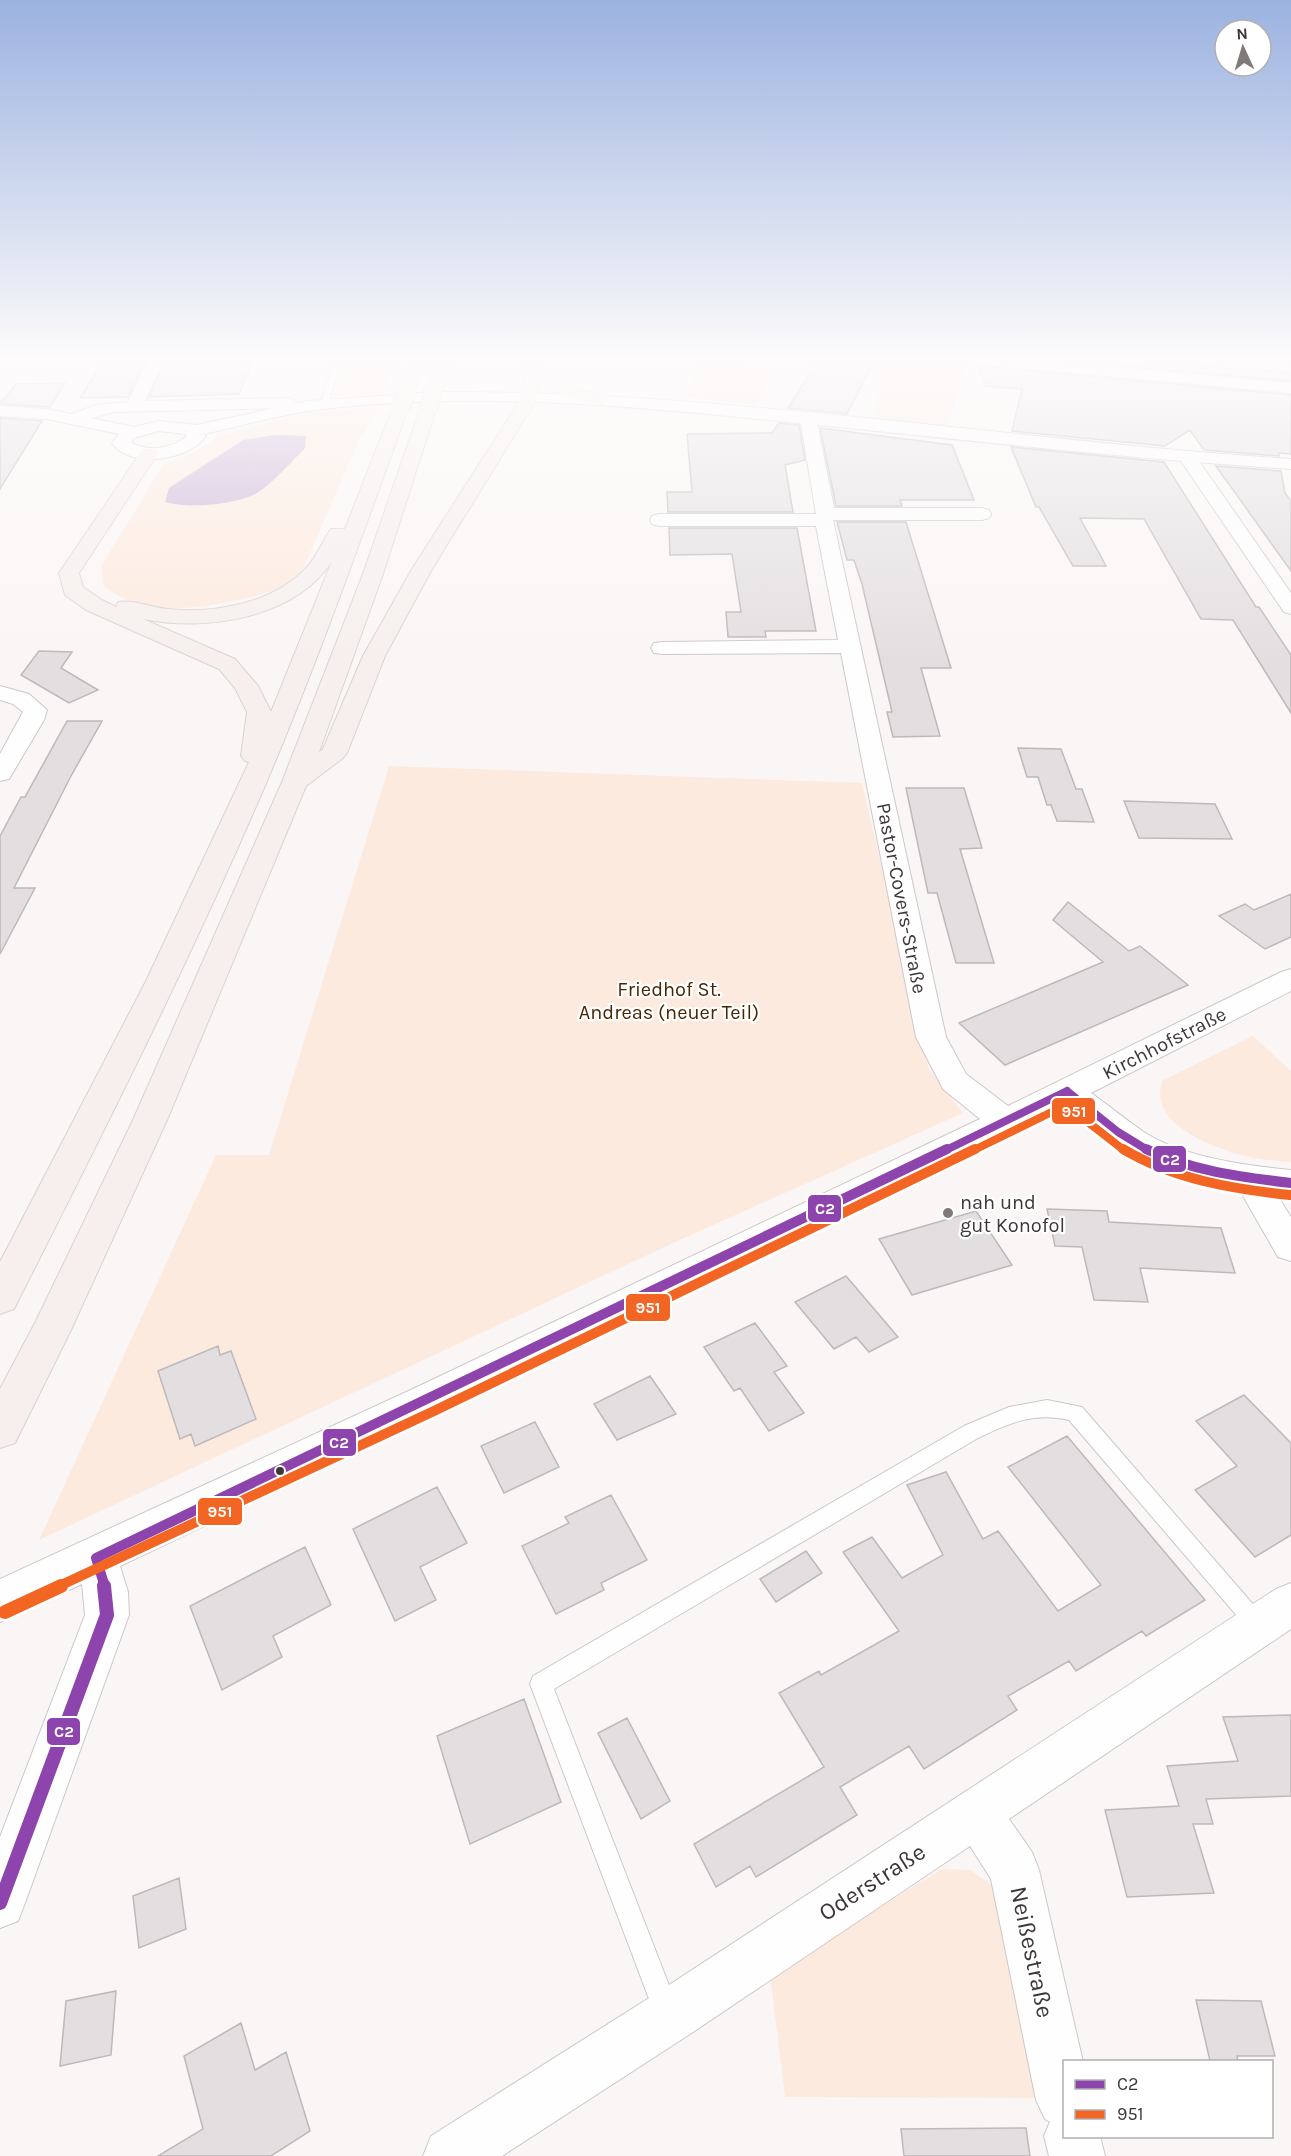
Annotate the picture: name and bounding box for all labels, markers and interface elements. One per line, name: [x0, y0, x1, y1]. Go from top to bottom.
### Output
north arrow: [1213, 18, 1273, 78]
text: N: [1236, 24, 1248, 43]
street label: Pastor-Covers-Straße: [872, 801, 931, 995]
park label: Friedhof St. Andreas (neuer Teil): [579, 978, 759, 1024]
street label: Kirchhofstraße: [1098, 1002, 1230, 1085]
line badge: 951: [1051, 1097, 1096, 1125]
text: 951: [1062, 1102, 1086, 1121]
line badge: C2: [1152, 1145, 1187, 1173]
text: C2: [1160, 1150, 1180, 1169]
place label: nah und gut Konofol: [960, 1191, 1065, 1237]
line badge: C2: [807, 1194, 842, 1223]
text: C2: [815, 1199, 835, 1218]
marker: nah und gut Konofol: [941, 1206, 955, 1220]
line badge: 951: [625, 1293, 671, 1322]
text: 951: [636, 1298, 660, 1317]
line badge: C2: [322, 1428, 357, 1457]
text: C2: [329, 1433, 349, 1452]
unlabelled marker: [274, 1465, 286, 1477]
line badge: 951: [197, 1497, 243, 1526]
text: 951: [208, 1502, 232, 1521]
line badge: C2: [46, 1717, 81, 1746]
text: C2: [54, 1722, 74, 1741]
street label: Oderstraße: [814, 1837, 930, 1927]
street label: Neißestraße: [1004, 1884, 1060, 2020]
legend: [1063, 2060, 1273, 2138]
text: C2: [1117, 2073, 1138, 2095]
text: 951: [1117, 2103, 1144, 2125]

